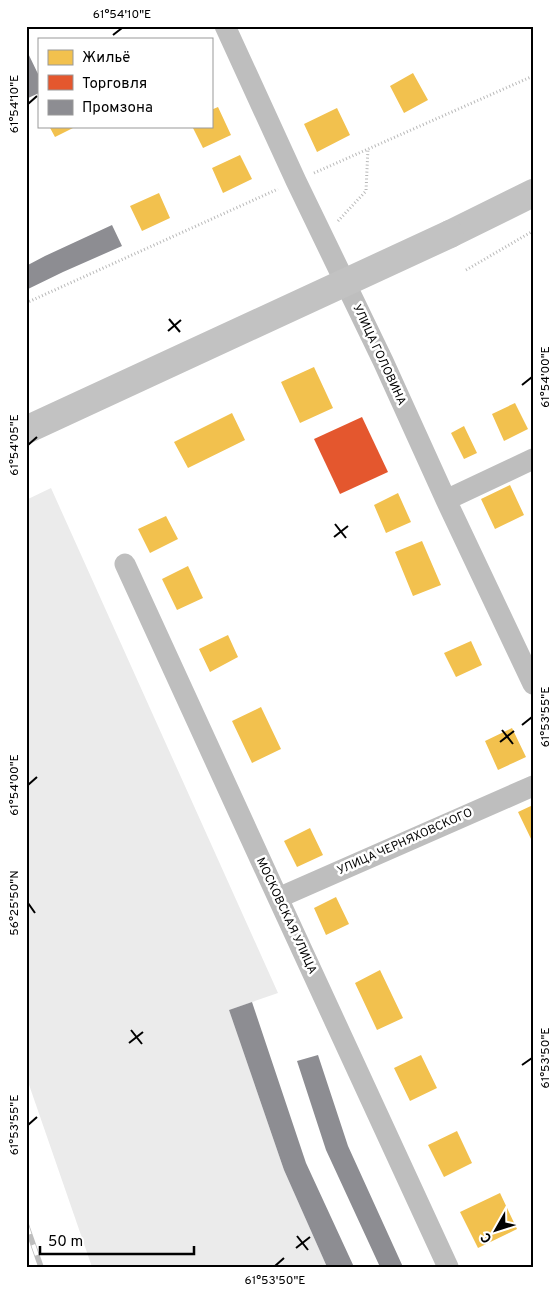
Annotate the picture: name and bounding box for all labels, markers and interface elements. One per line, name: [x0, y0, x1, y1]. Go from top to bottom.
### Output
text: 61°54'10"E: [93, 7, 151, 23]
legend: [38, 38, 212, 128]
text: Жильё: [82, 49, 130, 68]
text: 61°54'10"E: [7, 75, 23, 133]
text: Торговля: [82, 75, 147, 94]
text: Промзона: [82, 99, 153, 118]
street label: УЛИЦА ГОЛОВИНА: [349, 302, 409, 408]
text: 61°54'00"E: [538, 346, 554, 408]
text: 61°54'05"E: [7, 414, 23, 476]
text: 61°53'55"E: [538, 687, 554, 747]
text: 61°54'00"E: [7, 754, 23, 816]
street label: УЛИЦА ЧЕРНЯХОВСКОГО: [335, 805, 475, 879]
street label: МОСКОВСКАЯ УЛИЦА: [252, 855, 320, 977]
text: 56°25'50"N: [7, 870, 23, 936]
text: 61°53'50"E: [538, 1028, 554, 1088]
text: 61°53'55"E: [7, 1095, 23, 1155]
north arrow: [472, 1206, 522, 1256]
scale bar: [40, 1223, 194, 1255]
text: С: [478, 1228, 496, 1246]
text: 50 m: [48, 1233, 83, 1252]
text: 61°53'50"E: [245, 1273, 305, 1289]

